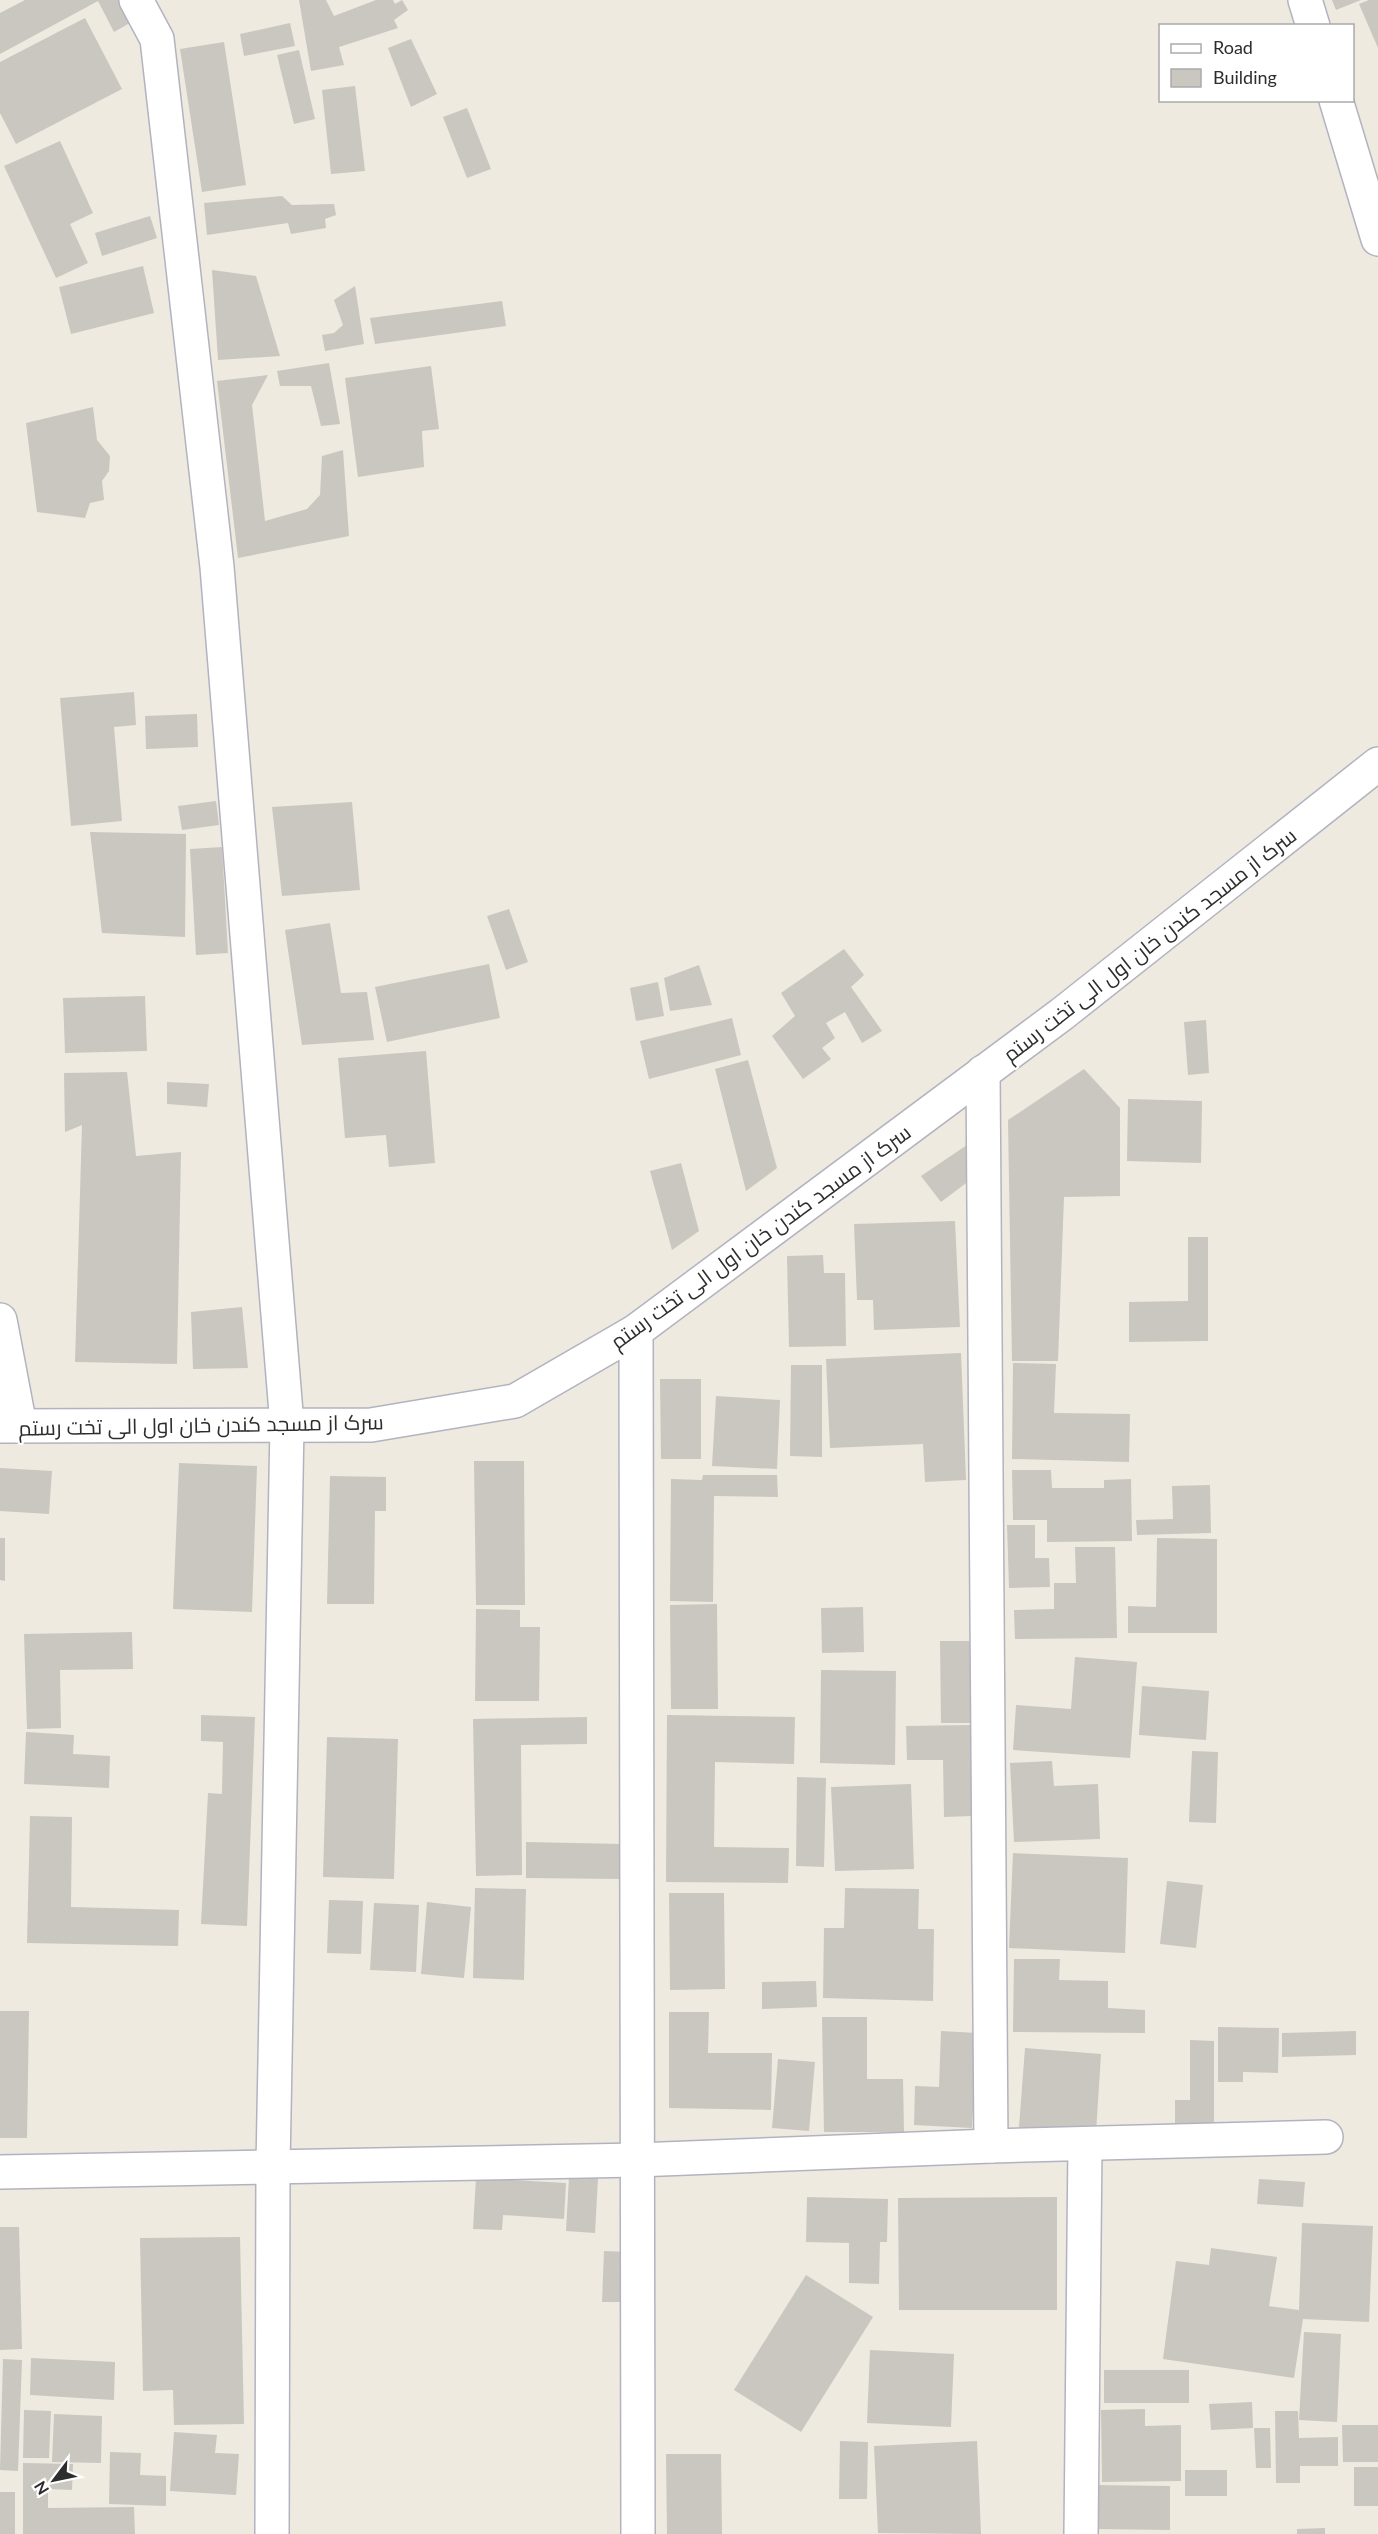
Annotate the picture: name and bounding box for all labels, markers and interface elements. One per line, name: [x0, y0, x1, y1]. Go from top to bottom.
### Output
legend: [1159, 24, 1354, 102]
text: Road: [1213, 36, 1253, 58]
text: Building: [1213, 66, 1277, 88]
street label: سرک از مسجد کندن خان اول الی تخت رستم: [997, 822, 1302, 1069]
street label: سرک از مسجد کندن خان اول الی تخت رستم: [605, 1119, 917, 1356]
street label: سرک از مسجد کندن خان اول الی تخت رستم: [18, 1408, 384, 1443]
north arrow: [24, 2450, 84, 2510]
text: N: [30, 2478, 52, 2498]

